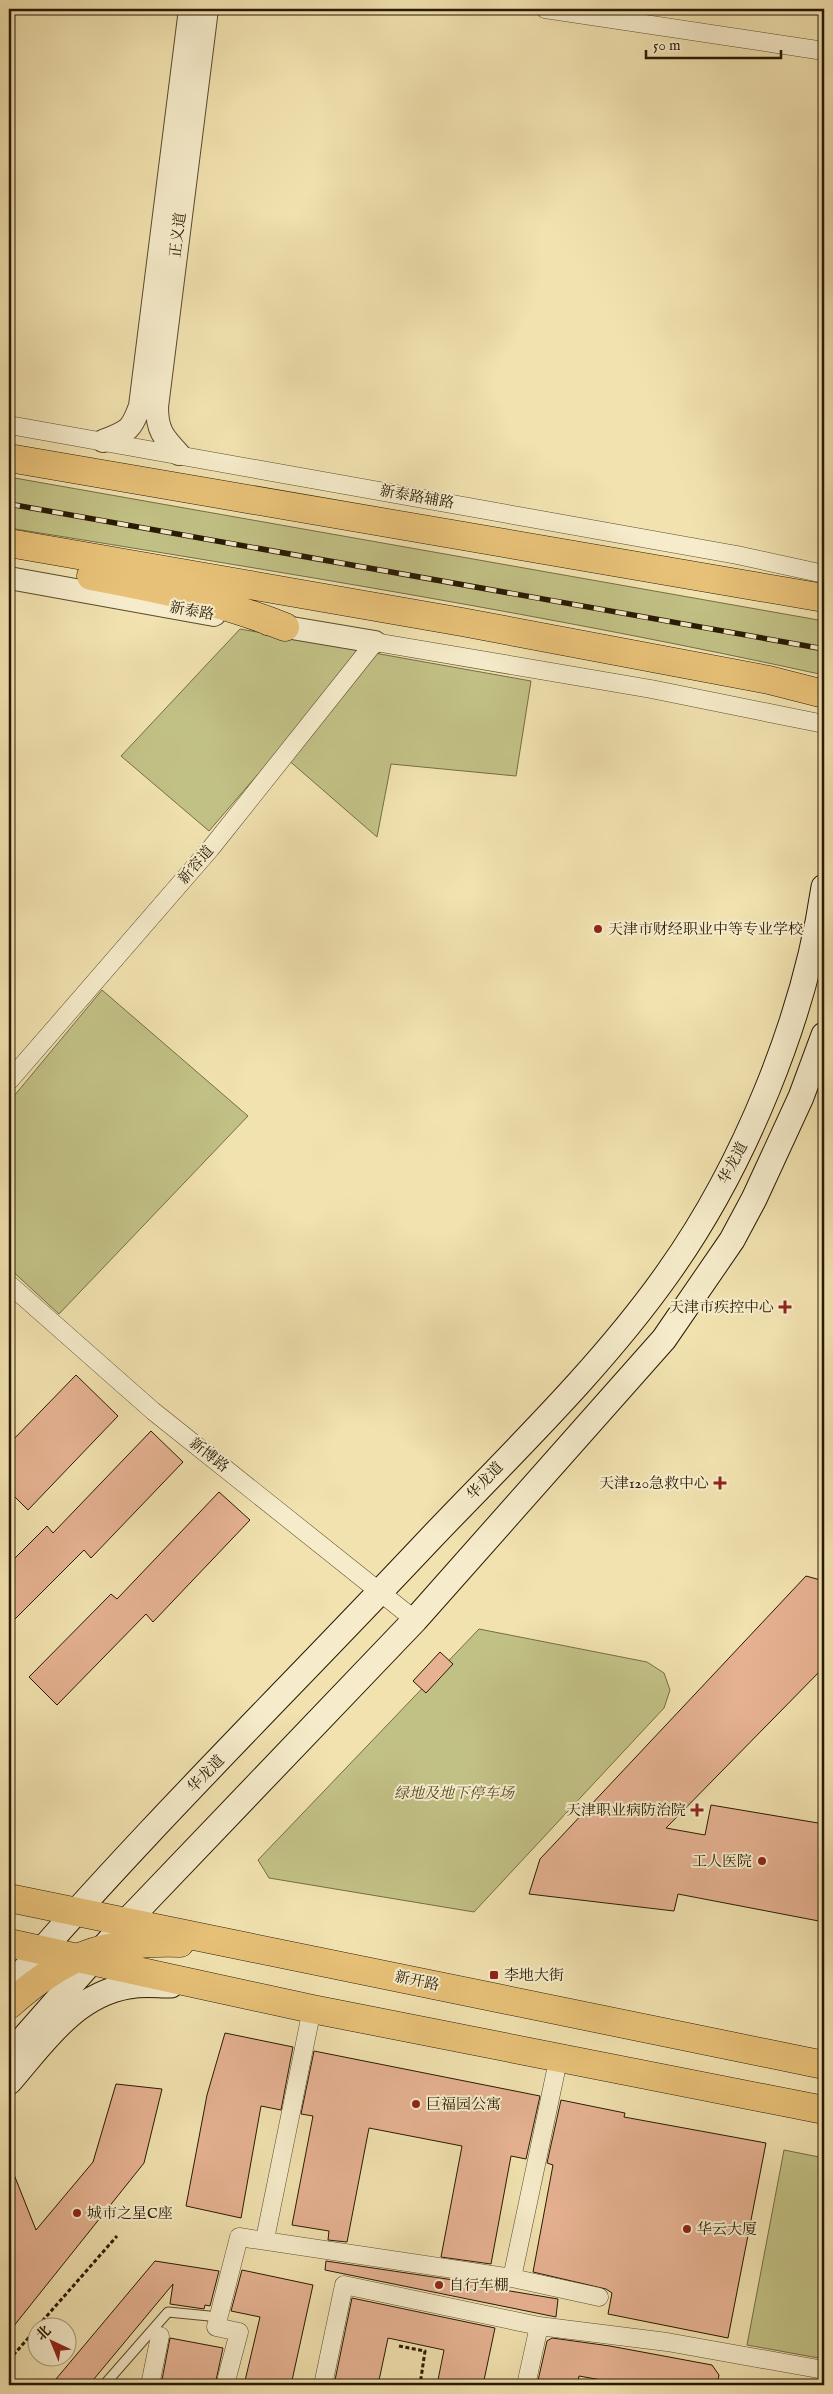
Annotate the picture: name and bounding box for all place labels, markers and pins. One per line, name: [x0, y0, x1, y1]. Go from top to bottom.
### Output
place label: 天津市财经职业中等专业学校: [608, 920, 803, 939]
marker: 天津市财经职业中等专业学校: [592, 923, 604, 935]
place label: 天津市疾控中心: [669, 1298, 774, 1317]
marker: 天津市疾控中心: [778, 1300, 792, 1314]
place label: 天津120急救中心: [599, 1474, 709, 1493]
marker: 天津120急救中心: [713, 1476, 727, 1490]
place label: 天津职业病防治院: [566, 1801, 686, 1820]
marker: 天津职业病防治院: [690, 1803, 704, 1817]
place label: 工人医院: [692, 1852, 752, 1871]
marker: 工人医院: [756, 1855, 768, 1867]
place label: 李地大街: [504, 1966, 564, 1985]
marker: 李地大街: [488, 1969, 500, 1981]
place label: 巨福园公寓: [426, 2095, 501, 2114]
marker: 巨福园公寓: [410, 2098, 422, 2110]
place label: 城市之星C座: [87, 2204, 173, 2223]
marker: 城市之星C座: [71, 2207, 83, 2219]
place label: 华云大厦: [697, 2220, 757, 2239]
marker: 华云大厦: [681, 2223, 693, 2235]
place label: 自行车棚: [449, 2276, 509, 2295]
marker: 自行车棚: [433, 2279, 445, 2291]

